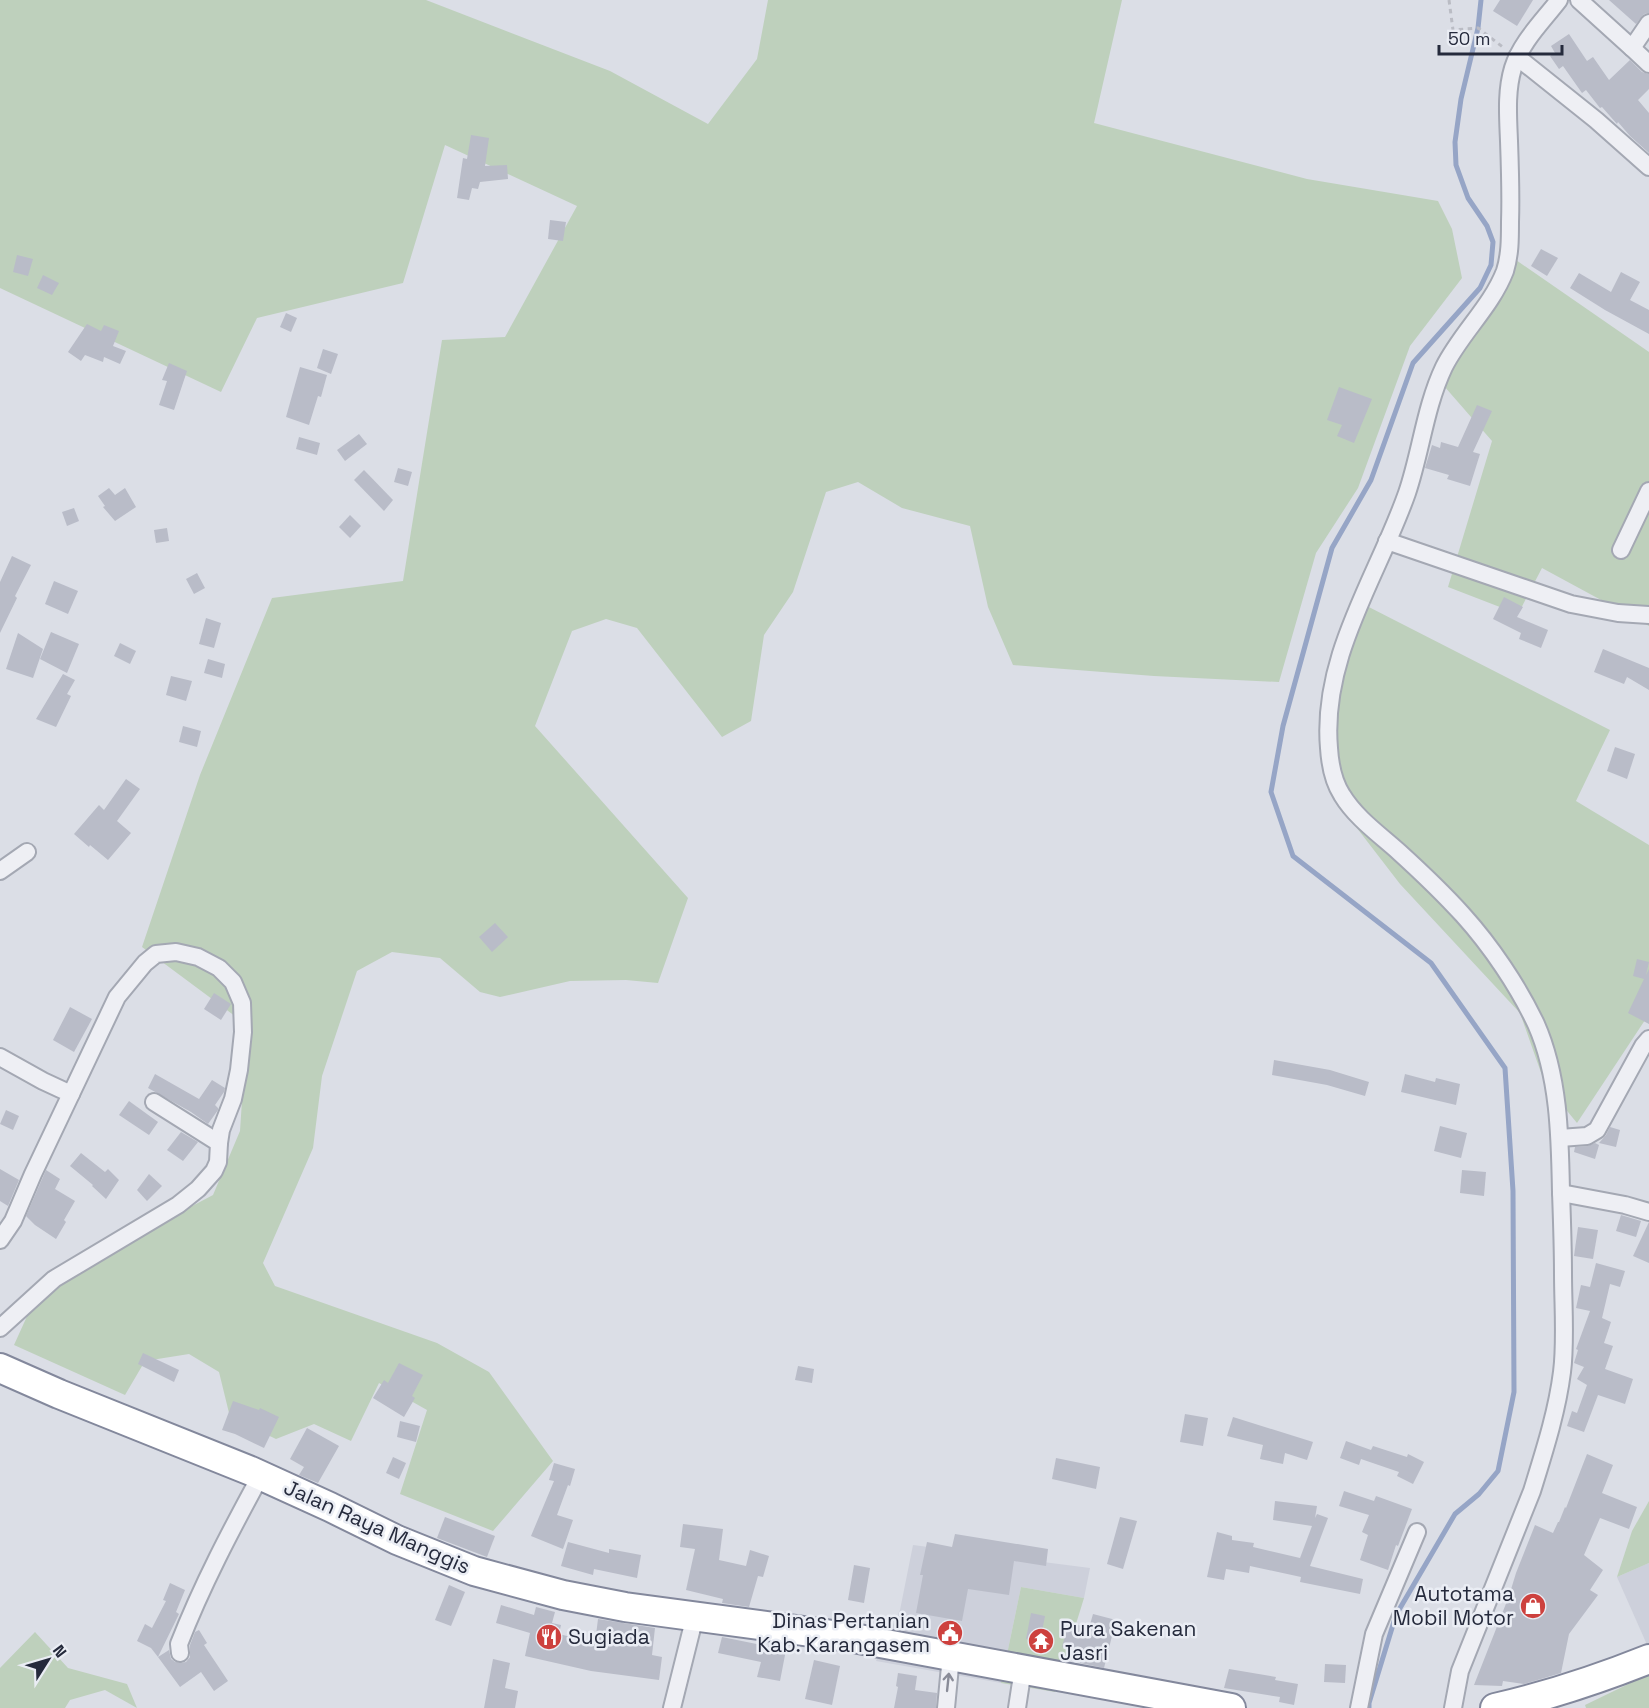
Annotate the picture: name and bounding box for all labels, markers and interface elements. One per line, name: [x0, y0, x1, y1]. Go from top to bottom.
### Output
scale bar: [1439, 18, 1562, 56]
text: 50 m: [1448, 27, 1490, 50]
street label: Jalan Raya Manggis: [280, 1473, 475, 1580]
place label: Autotama Mobil Motor: [1393, 1580, 1514, 1631]
shop icon: Autotama Mobil Motor: [1518, 1591, 1548, 1621]
place label: Dinas Pertanian Kab. Karangasem: [757, 1607, 930, 1658]
place label: Pura Sakenan Jasri: [1060, 1615, 1196, 1666]
public building icon: Dinas Pertanian Kab. Karangasem: [935, 1618, 965, 1648]
restaurant icon: Sugiada: [534, 1622, 564, 1652]
place label: Sugiada: [568, 1623, 650, 1650]
temple icon: Pura Sakenan Jasri: [1026, 1626, 1056, 1656]
north arrow: [18, 1630, 78, 1690]
text: N: [48, 1641, 71, 1662]
one-way arrow: [943, 1673, 954, 1693]

